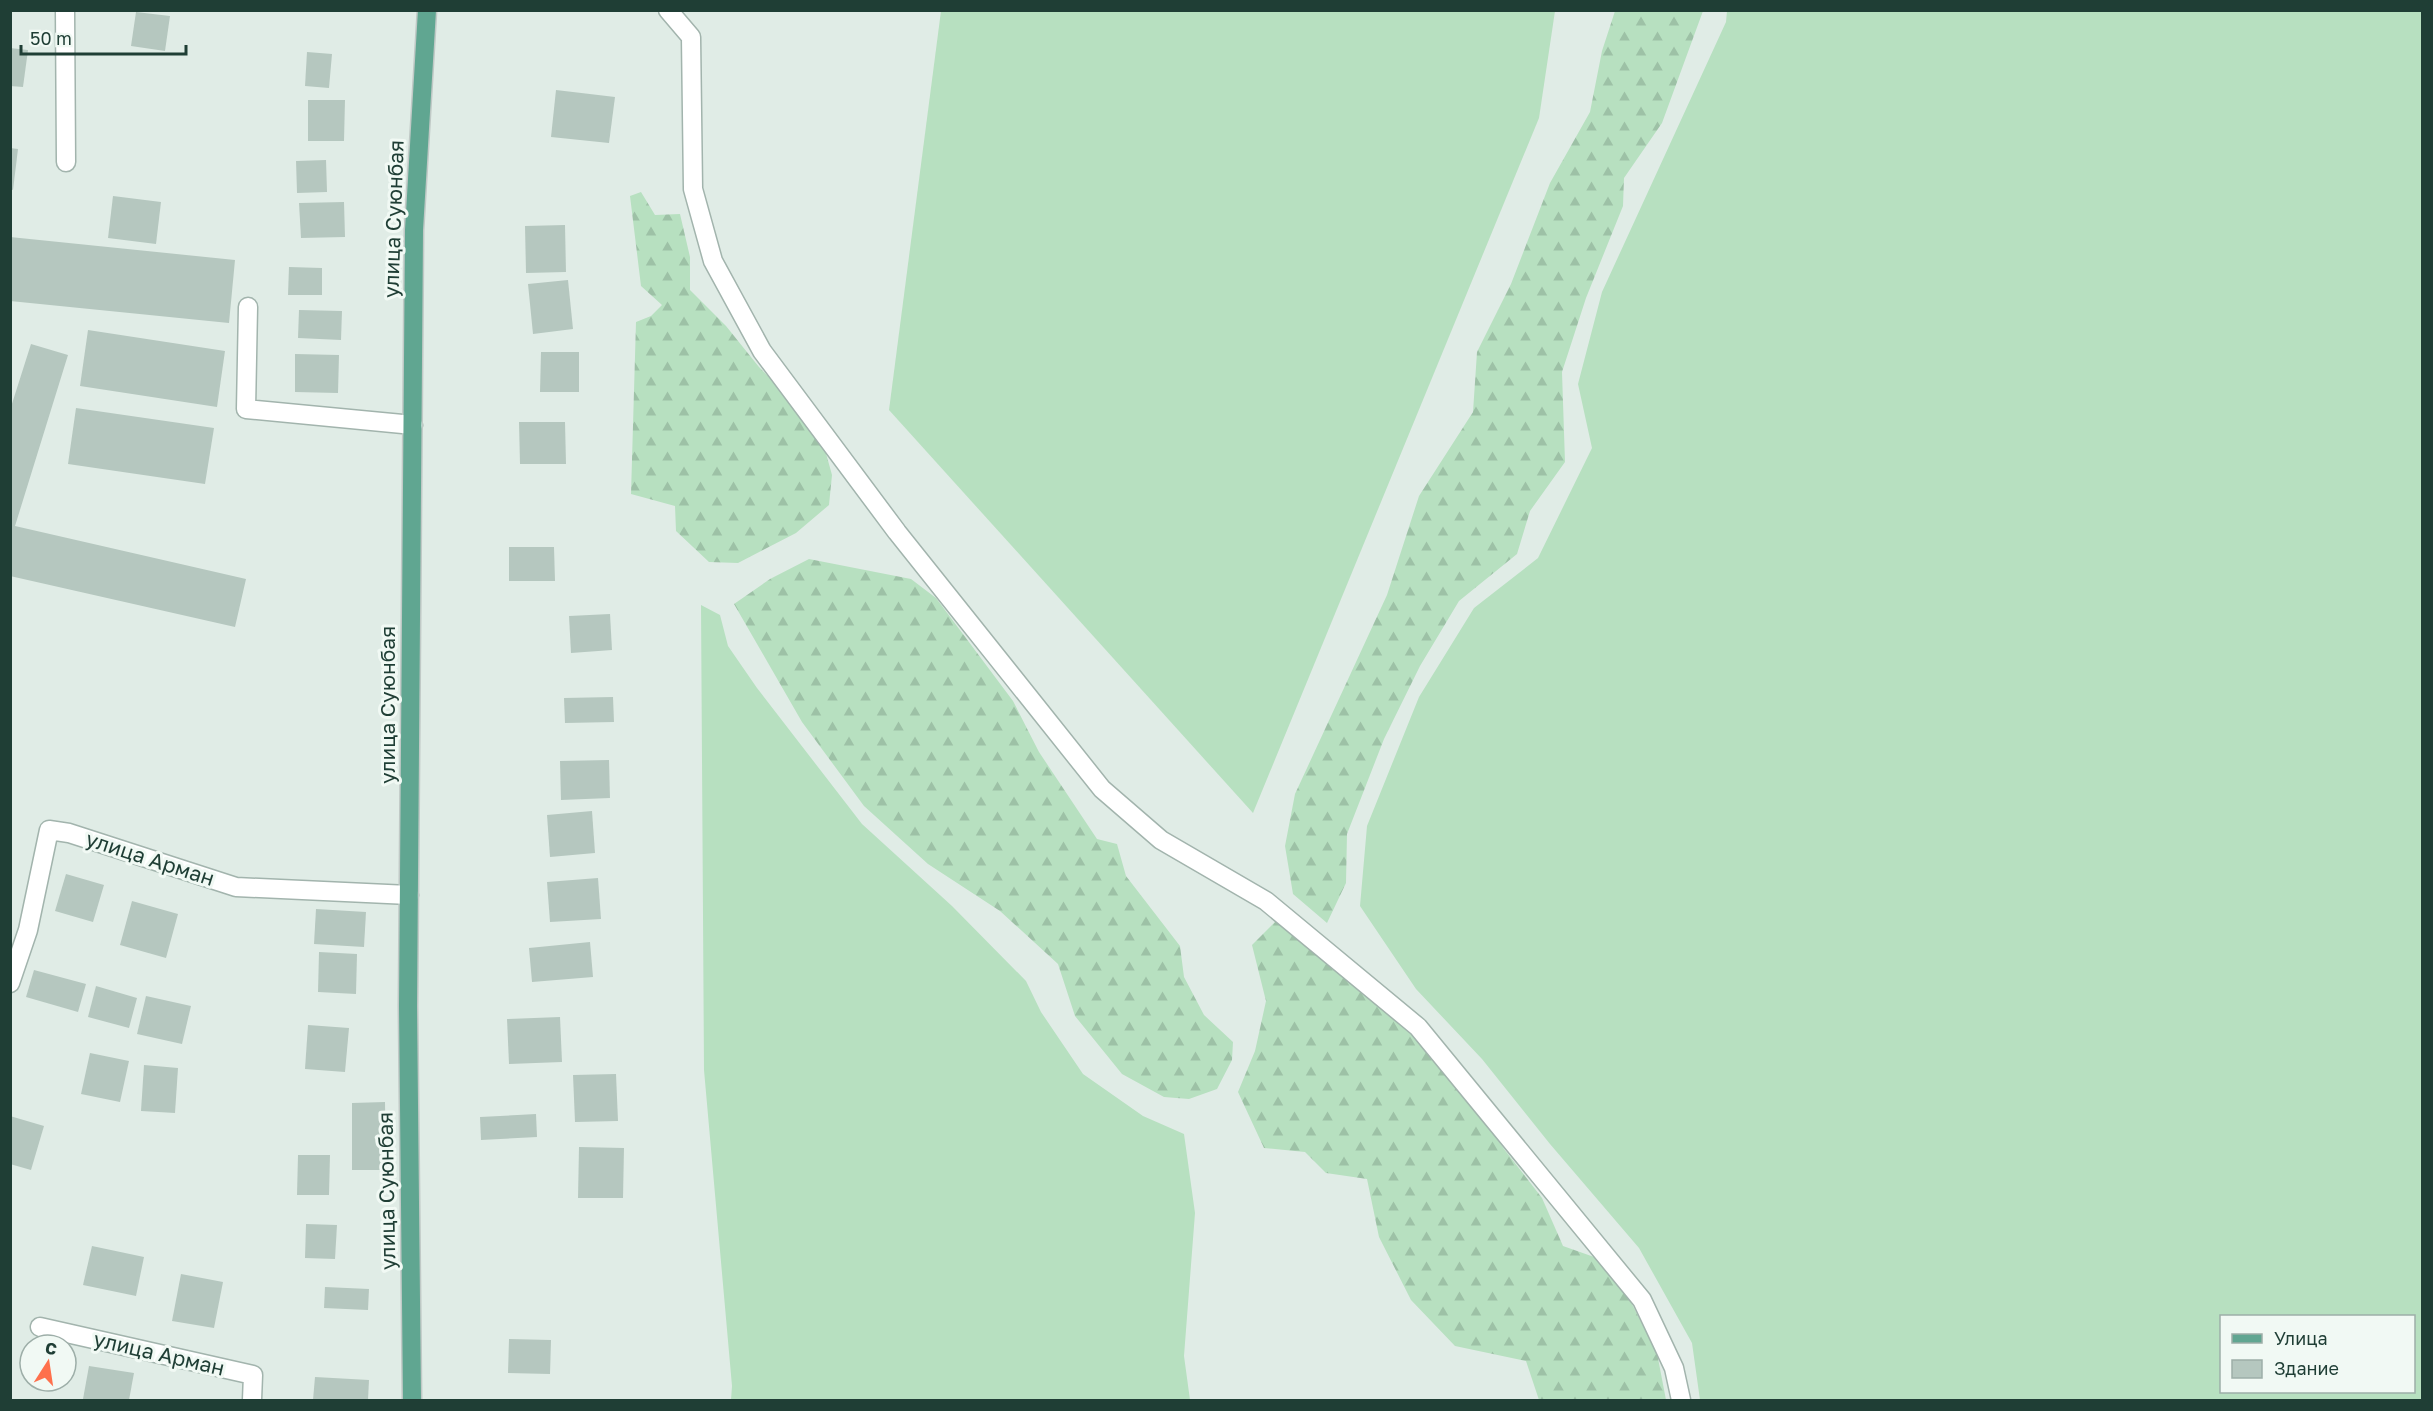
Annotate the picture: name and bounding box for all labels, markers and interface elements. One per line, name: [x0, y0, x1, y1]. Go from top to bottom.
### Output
scale bar: [21, 18, 186, 56]
text: 50 m: [30, 27, 72, 49]
street label: улица Суюнбая: [377, 139, 409, 298]
street label: улица Суюнбая: [374, 626, 400, 784]
street label: улица Арман: [83, 825, 218, 891]
street label: улица Суюнбая: [372, 1112, 400, 1270]
legend: [2220, 1315, 2415, 1393]
street label: улица Арман: [91, 1325, 227, 1381]
text: Улица: [2274, 1327, 2328, 1349]
north arrow: [18, 1333, 78, 1393]
text: С: [43, 1337, 59, 1359]
text: Здание: [2274, 1357, 2339, 1379]

